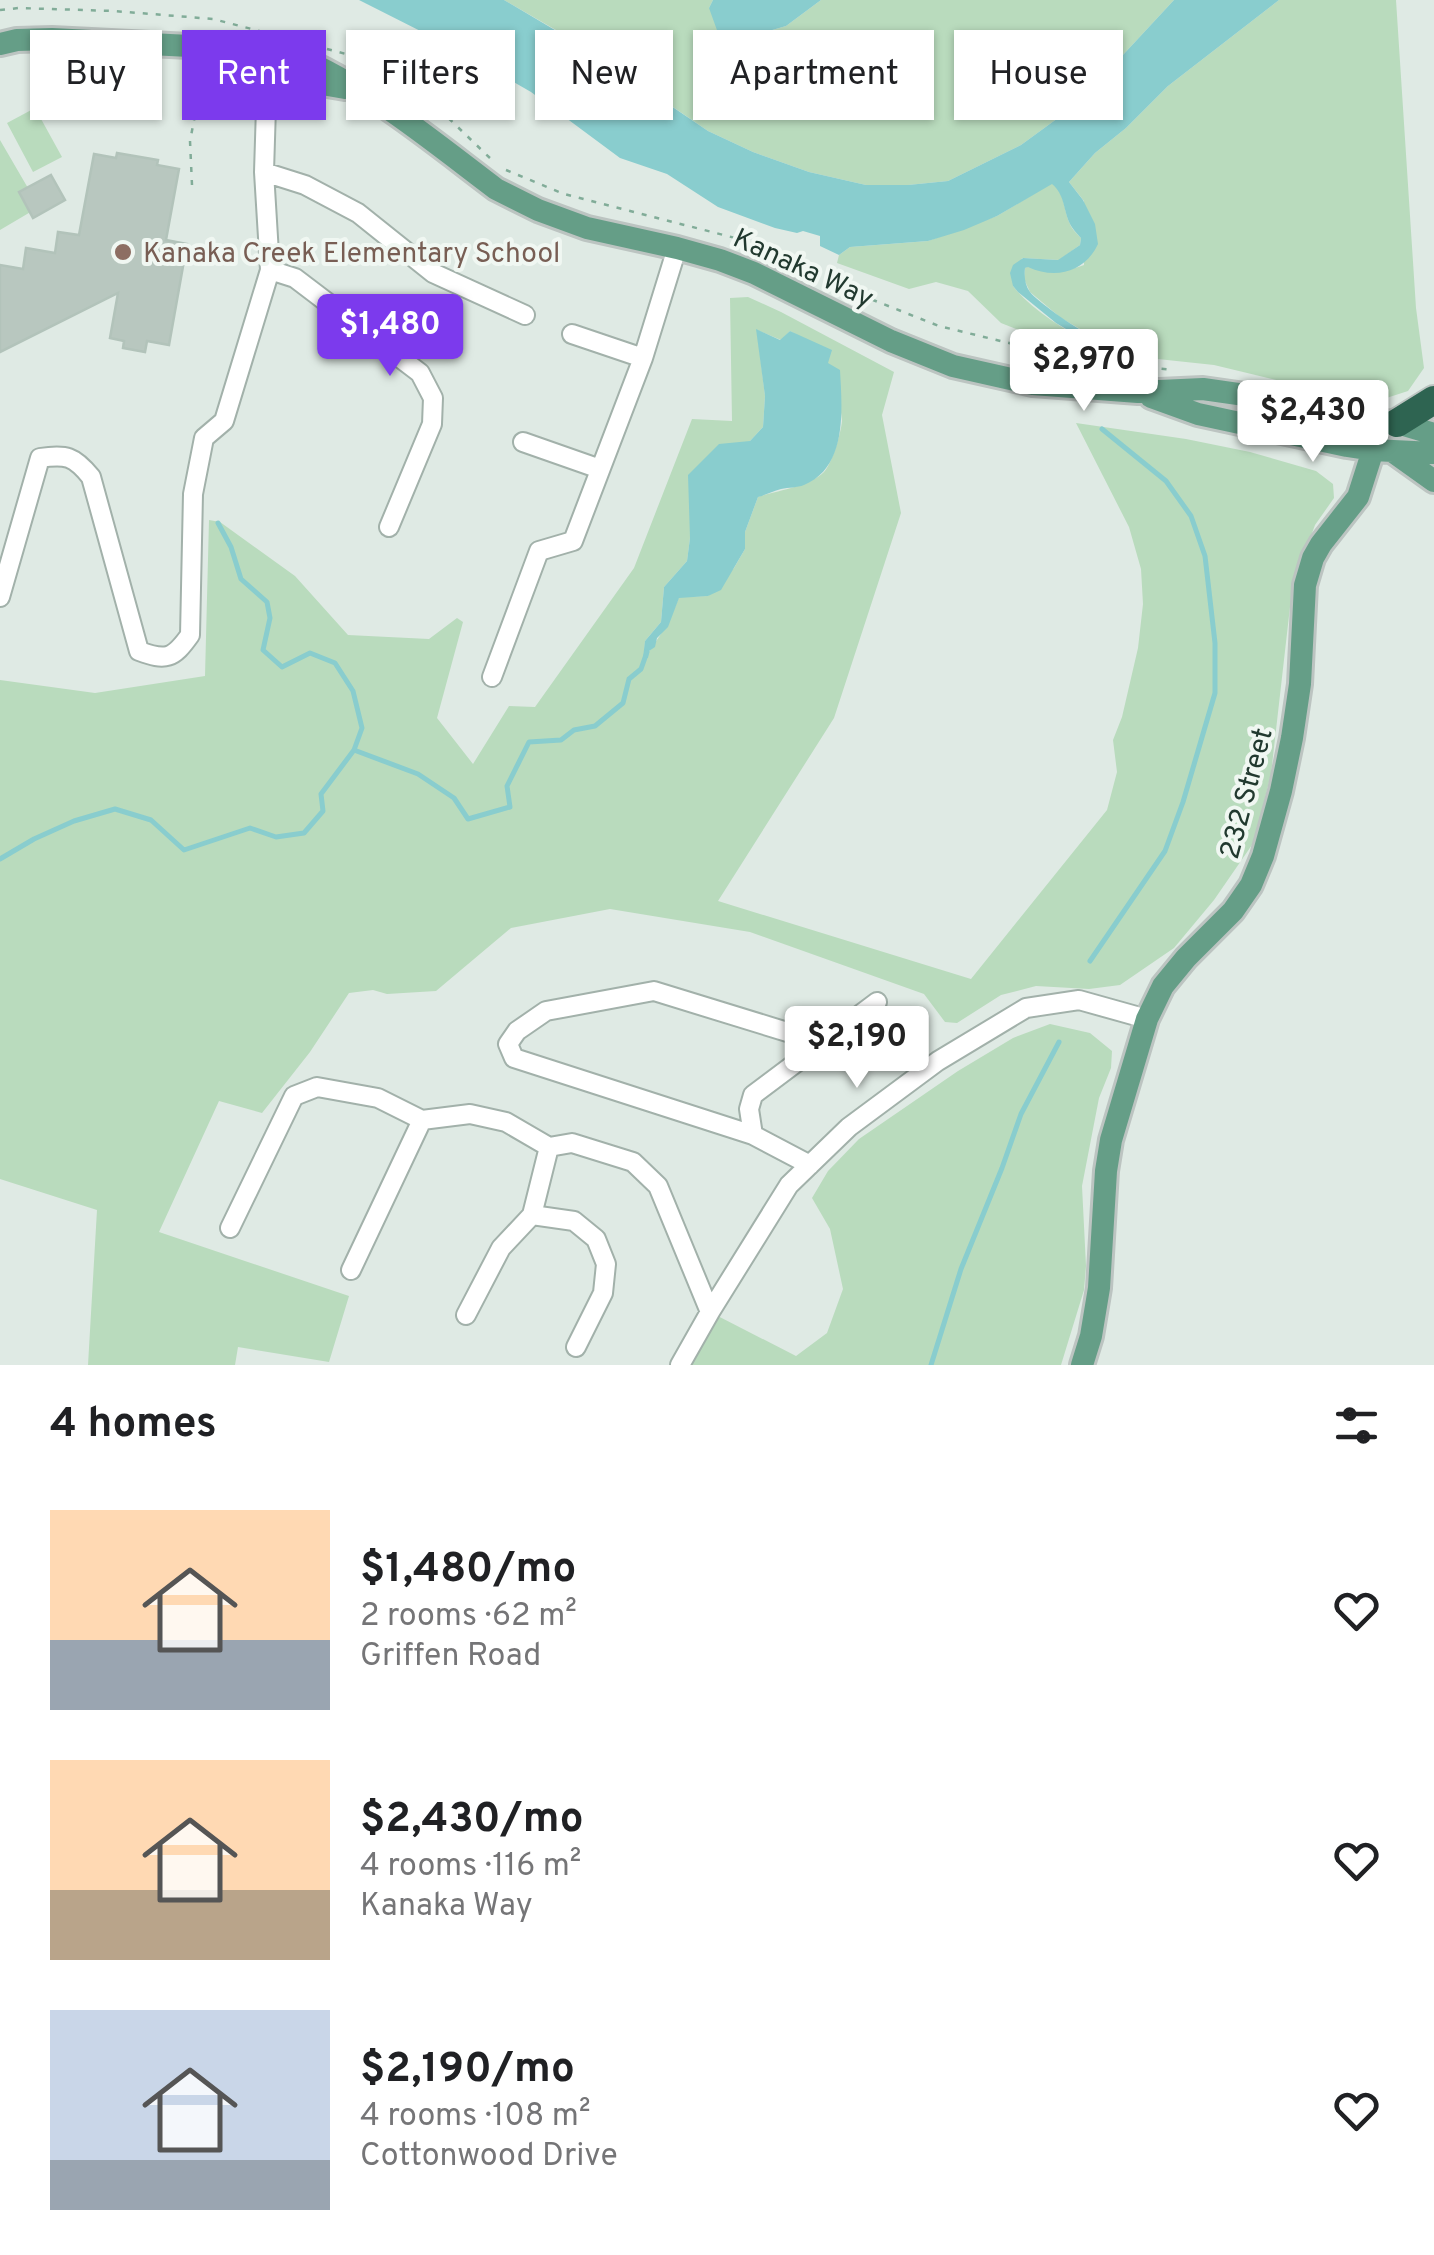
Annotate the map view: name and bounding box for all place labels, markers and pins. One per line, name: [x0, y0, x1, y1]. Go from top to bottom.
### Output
place label: Kanaka Creek Elementary School: [143, 237, 560, 273]
marker: Kanaka Creek Elementary School: [112, 241, 134, 263]
pin: $1,480: [309, 294, 471, 379]
pin: $2,970: [1003, 329, 1165, 414]
pin: $2,430: [1232, 380, 1394, 465]
pin: $2,190: [776, 1006, 938, 1091]

